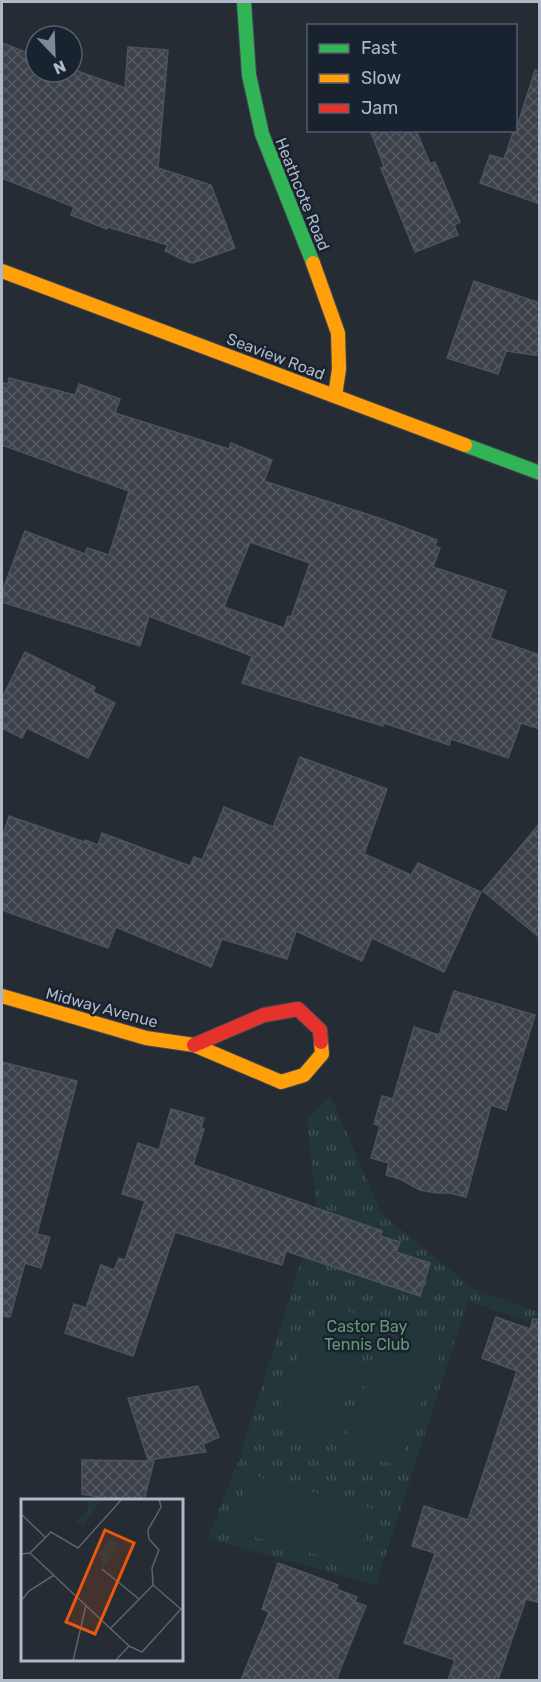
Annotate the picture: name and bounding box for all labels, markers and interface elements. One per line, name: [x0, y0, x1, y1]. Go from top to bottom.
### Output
north arrow: [24, 24, 84, 84]
legend: [307, 24, 517, 132]
text: Fast: [361, 37, 397, 59]
text: N: [51, 56, 69, 78]
text: Slow: [361, 67, 401, 89]
text: Jam: [361, 97, 398, 119]
street label: Heathcote Road: [271, 135, 334, 253]
street label: Seaview Road: [224, 329, 327, 384]
street label: Midway Avenue: [44, 983, 160, 1032]
park label: Castor Bay Tennis Club: [324, 1317, 410, 1354]
inset map: [21, 1499, 183, 1661]

